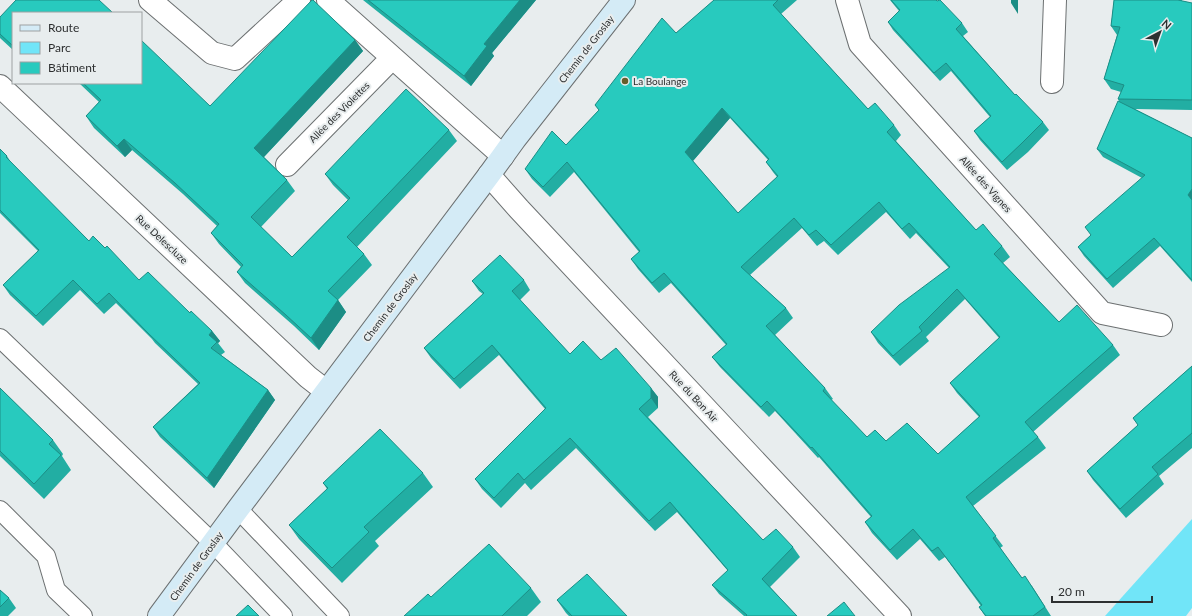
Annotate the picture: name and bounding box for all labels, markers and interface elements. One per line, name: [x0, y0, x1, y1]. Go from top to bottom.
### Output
legend: [12, 12, 142, 84]
street label: Chemin de Groslay: [556, 12, 617, 85]
north arrow: [1140, 12, 1180, 52]
text: N: [1159, 16, 1174, 32]
text: Route: [48, 20, 79, 35]
text: Parc: [48, 40, 71, 55]
text: Bâtiment: [48, 60, 97, 75]
place label: La Boulange: [633, 75, 687, 87]
marker: La Boulange: [620, 76, 630, 86]
street label: Allée des Violettes: [306, 79, 372, 145]
street label: Allée des Vignes: [958, 153, 1014, 215]
street label: Rue Delescluze: [134, 212, 190, 266]
street label: Chemin de Groslay: [360, 270, 420, 344]
street label: Rue du Bon Air: [667, 368, 721, 424]
street label: Chemin de Groslay: [167, 528, 226, 603]
scale bar: [1052, 578, 1152, 604]
text: 20 m: [1058, 584, 1085, 599]

